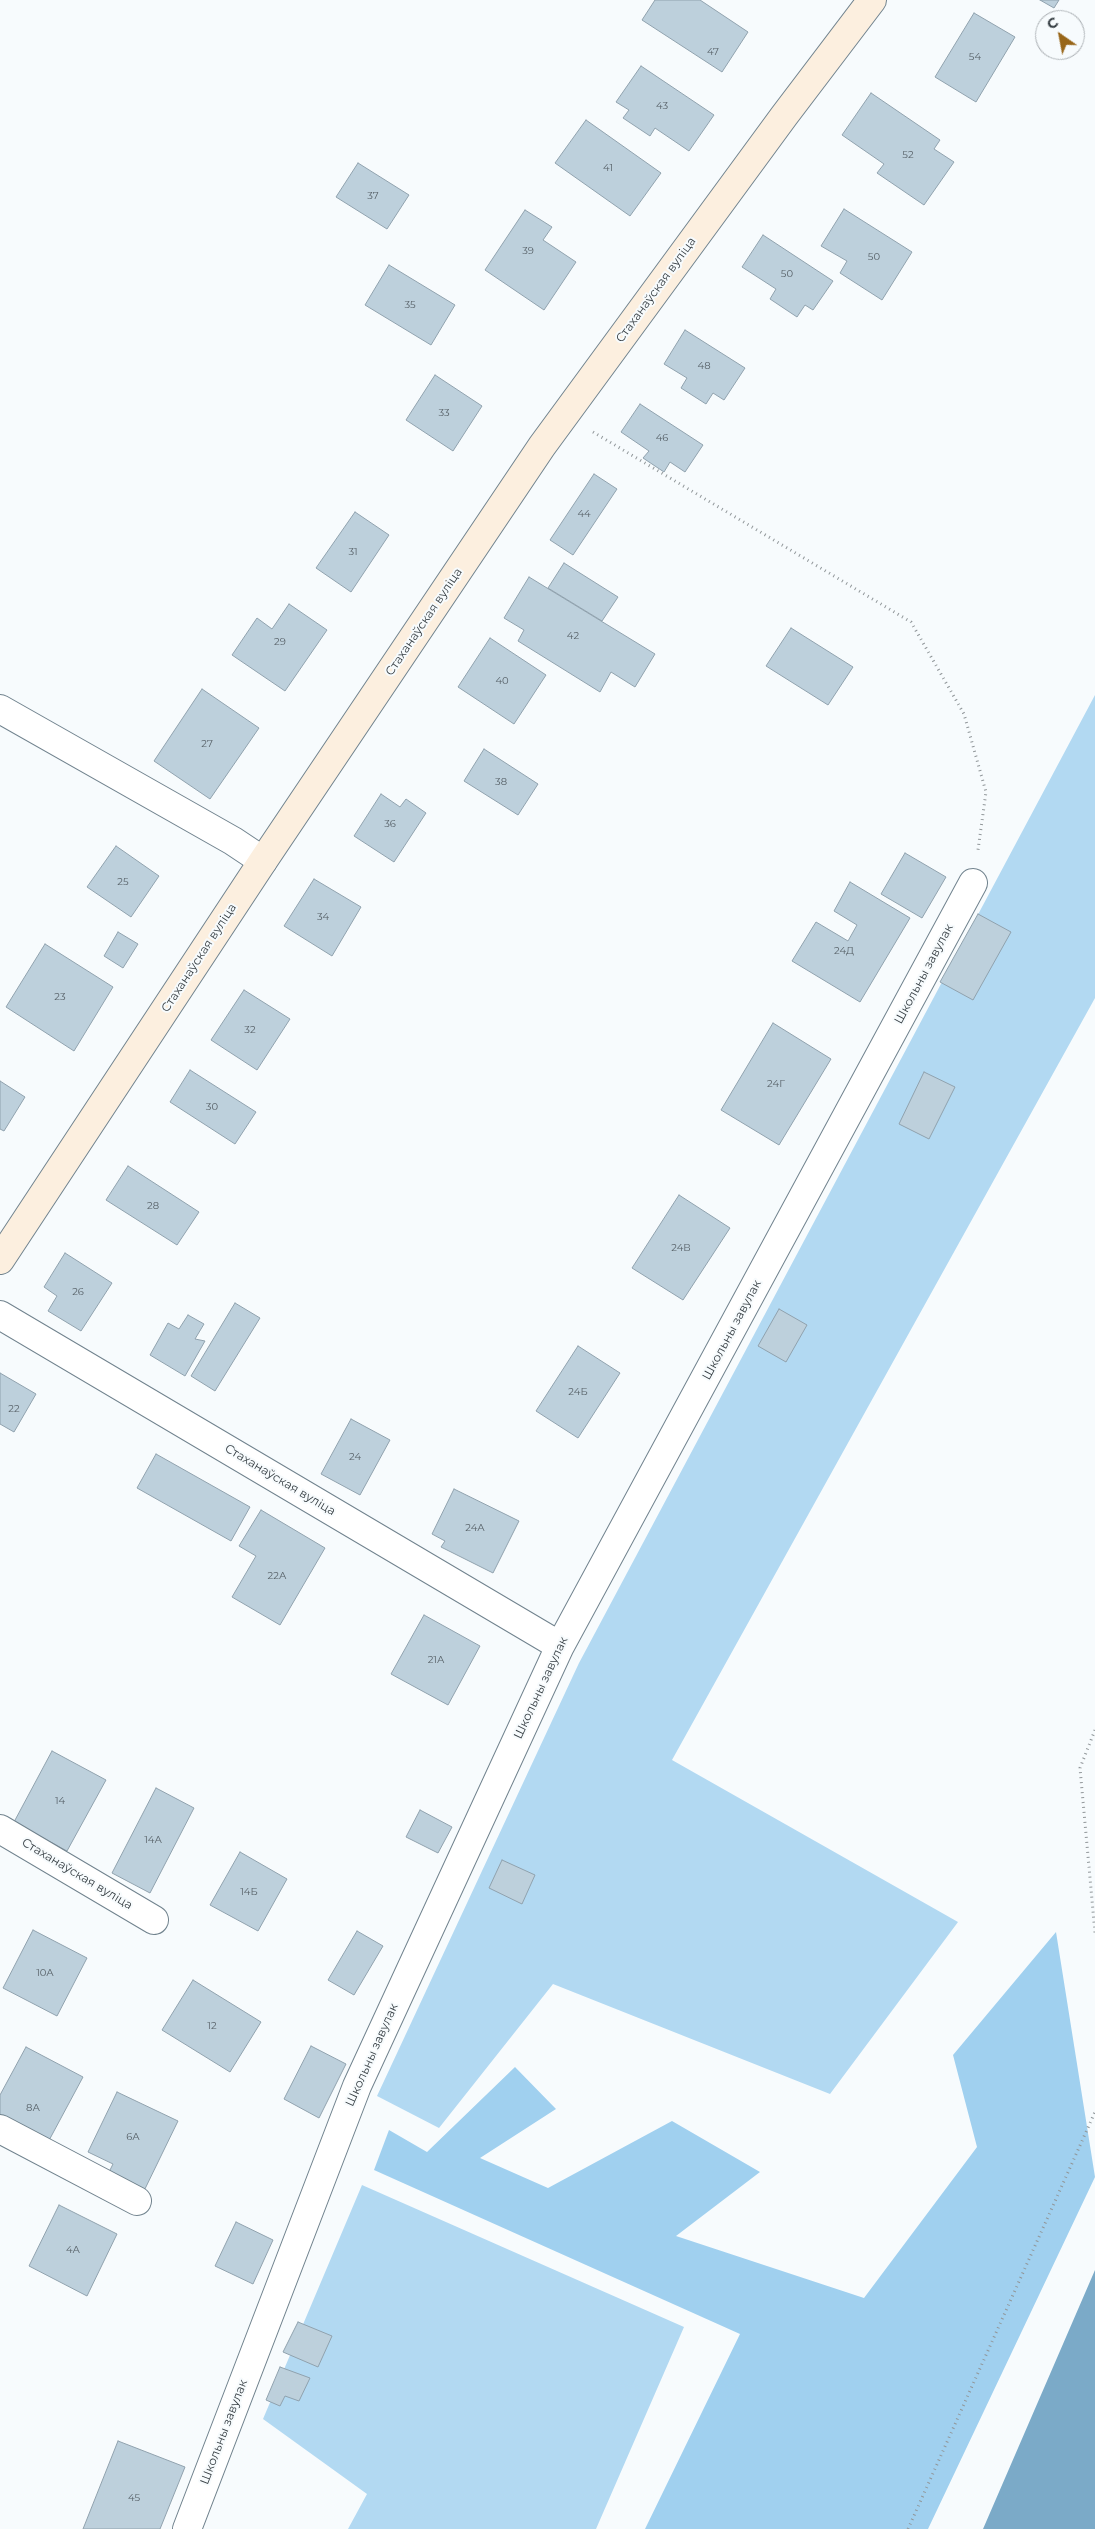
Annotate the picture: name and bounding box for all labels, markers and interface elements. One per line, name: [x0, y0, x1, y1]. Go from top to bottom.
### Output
north arrow: [1035, 10, 1085, 60]
text: С: [1043, 13, 1062, 34]
house number: 47: [707, 46, 719, 58]
house number: 54: [969, 51, 981, 63]
house number: 43: [656, 100, 668, 112]
house number: 52: [902, 149, 914, 161]
house number: 41: [603, 162, 613, 174]
house number: 37: [367, 190, 379, 202]
street label: Стаханаўская вуліца: [613, 235, 699, 345]
house number: 39: [522, 245, 534, 257]
house number: 50: [868, 251, 880, 263]
house number: 50: [781, 268, 793, 280]
house number: 35: [404, 299, 416, 311]
house number: 48: [697, 360, 711, 372]
house number: 33: [438, 407, 450, 419]
house number: 46: [656, 432, 668, 444]
house number: 44: [577, 508, 591, 520]
house number: 31: [348, 546, 358, 558]
street label: Стаханаўская вуліца: [383, 565, 465, 679]
house number: 42: [567, 630, 579, 642]
house number: 29: [274, 636, 286, 648]
house number: 40: [495, 675, 509, 687]
house number: 27: [201, 738, 213, 750]
house number: 38: [495, 776, 507, 788]
house number: 36: [384, 818, 396, 830]
house number: 25: [117, 876, 129, 888]
street label: Стаханаўская вуліца: [158, 901, 240, 1015]
house number: 34: [317, 911, 329, 923]
street label: Школьны завулак: [892, 922, 956, 1026]
house number: 24Д: [834, 945, 854, 957]
house number: 23: [54, 991, 66, 1003]
house number: 32: [244, 1024, 256, 1036]
house number: 24Г: [767, 1078, 785, 1090]
house number: 30: [206, 1101, 218, 1113]
house number: 28: [147, 1200, 159, 1212]
house number: 24В: [671, 1242, 691, 1254]
street label: Школьны завулак: [700, 1278, 764, 1382]
house number: 26: [72, 1286, 84, 1298]
house number: 24Б: [568, 1386, 588, 1398]
house number: 22: [8, 1403, 20, 1415]
street label: Стаханаўская вуліца: [222, 1441, 338, 1519]
house number: 24: [349, 1451, 361, 1463]
house number: 24А: [465, 1522, 485, 1534]
house number: 22А: [268, 1570, 286, 1582]
street label: Школьны завулак: [511, 1635, 571, 1741]
house number: 21А: [428, 1654, 444, 1666]
house number: 14: [55, 1795, 65, 1807]
house number: 14А: [144, 1834, 162, 1846]
street label: Стаханаўская вуліца: [19, 1835, 135, 1913]
house number: 14Б: [240, 1886, 258, 1898]
house number: 10А: [36, 1967, 54, 1979]
street label: Школьны завулак: [343, 2001, 401, 2109]
house number: 12: [207, 2020, 217, 2032]
house number: 8А: [26, 2102, 40, 2114]
house number: 6А: [126, 2131, 140, 2143]
house number: 4А: [66, 2244, 80, 2256]
street label: Школьны завулак: [197, 2378, 251, 2486]
house number: 45: [128, 2492, 140, 2504]

